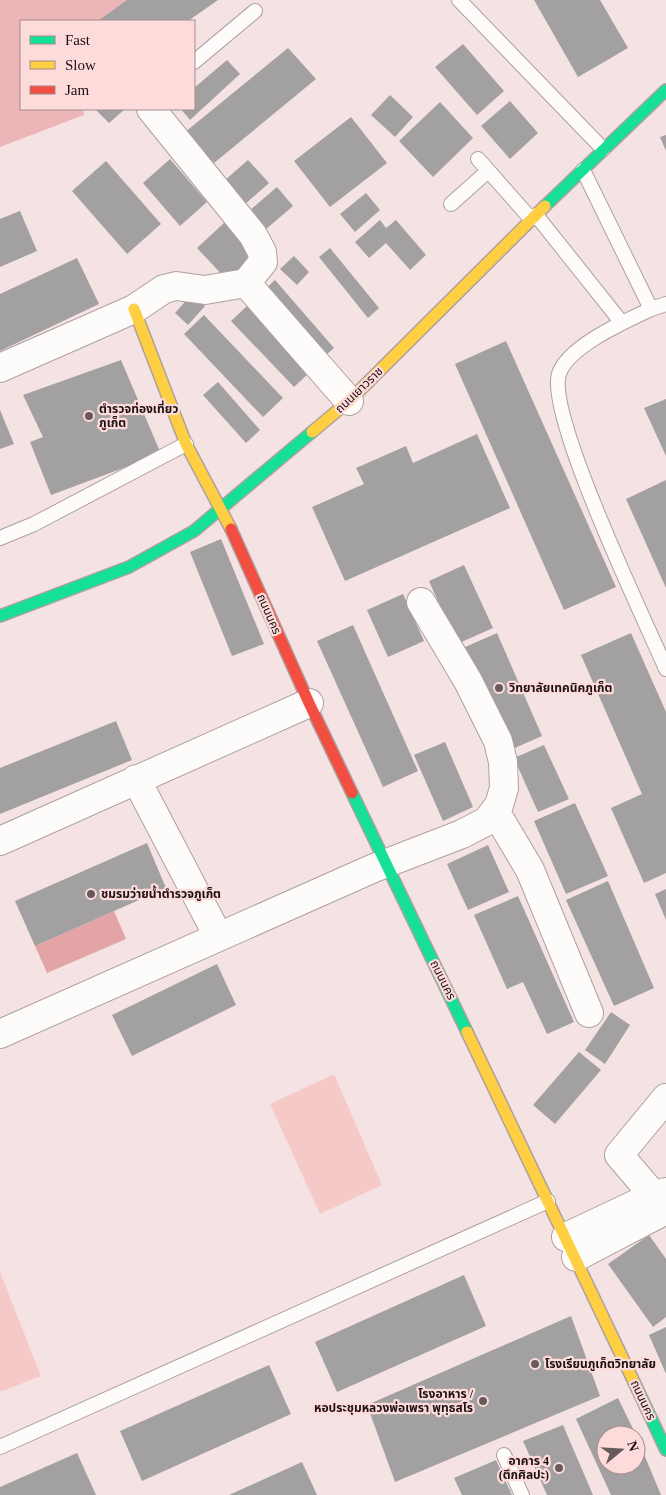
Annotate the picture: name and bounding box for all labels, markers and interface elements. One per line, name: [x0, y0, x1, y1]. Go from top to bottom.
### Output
legend: [20, 20, 195, 110]
text: Fast: [65, 32, 91, 48]
text: Slow: [65, 57, 96, 73]
text: Jam: [65, 82, 89, 98]
street label: ถนนเยาวราช: [332, 364, 386, 416]
place label: ตำรวจท่องเที่ยว ภูเก็ต: [99, 400, 178, 431]
marker: ตำรวจท่องเที่ยว ภูเก็ต: [83, 410, 95, 422]
street label: ถนนนคร: [254, 592, 284, 636]
place label: วิทยาลัยเทคนิคภูเก็ต: [508, 681, 613, 696]
marker: วิทยาลัยเทคนิคภูเก็ต: [493, 682, 505, 694]
place label: ชมรมว่ายน้ำตำรวจภูเก็ต: [101, 885, 221, 902]
marker: ชมรมว่ายน้ำตำรวจภูเก็ต: [85, 888, 97, 900]
street label: ถนนนคร: [427, 958, 459, 1002]
place label: โรงเรียนภูเก็ตวิทยาลัย: [545, 1357, 656, 1372]
marker: โรงเรียนภูเก็ตวิทยาลัย: [529, 1358, 541, 1370]
street label: ถนนนคร: [628, 1378, 658, 1422]
place label: โรงอาหาร / หอประชุมหลวงพ่อเพรา พุทฺธสโร: [314, 1387, 474, 1415]
marker: โรงอาหาร / หอประชุมหลวงพ่อเพรา พุทฺธสโร: [477, 1395, 489, 1407]
north arrow: [596, 1425, 646, 1475]
text: N: [624, 1439, 642, 1453]
place label: อาคาร 4 (ตึกศิลปะ): [499, 1454, 549, 1482]
marker: อาคาร 4 (ตึกศิลปะ): [553, 1462, 565, 1474]

